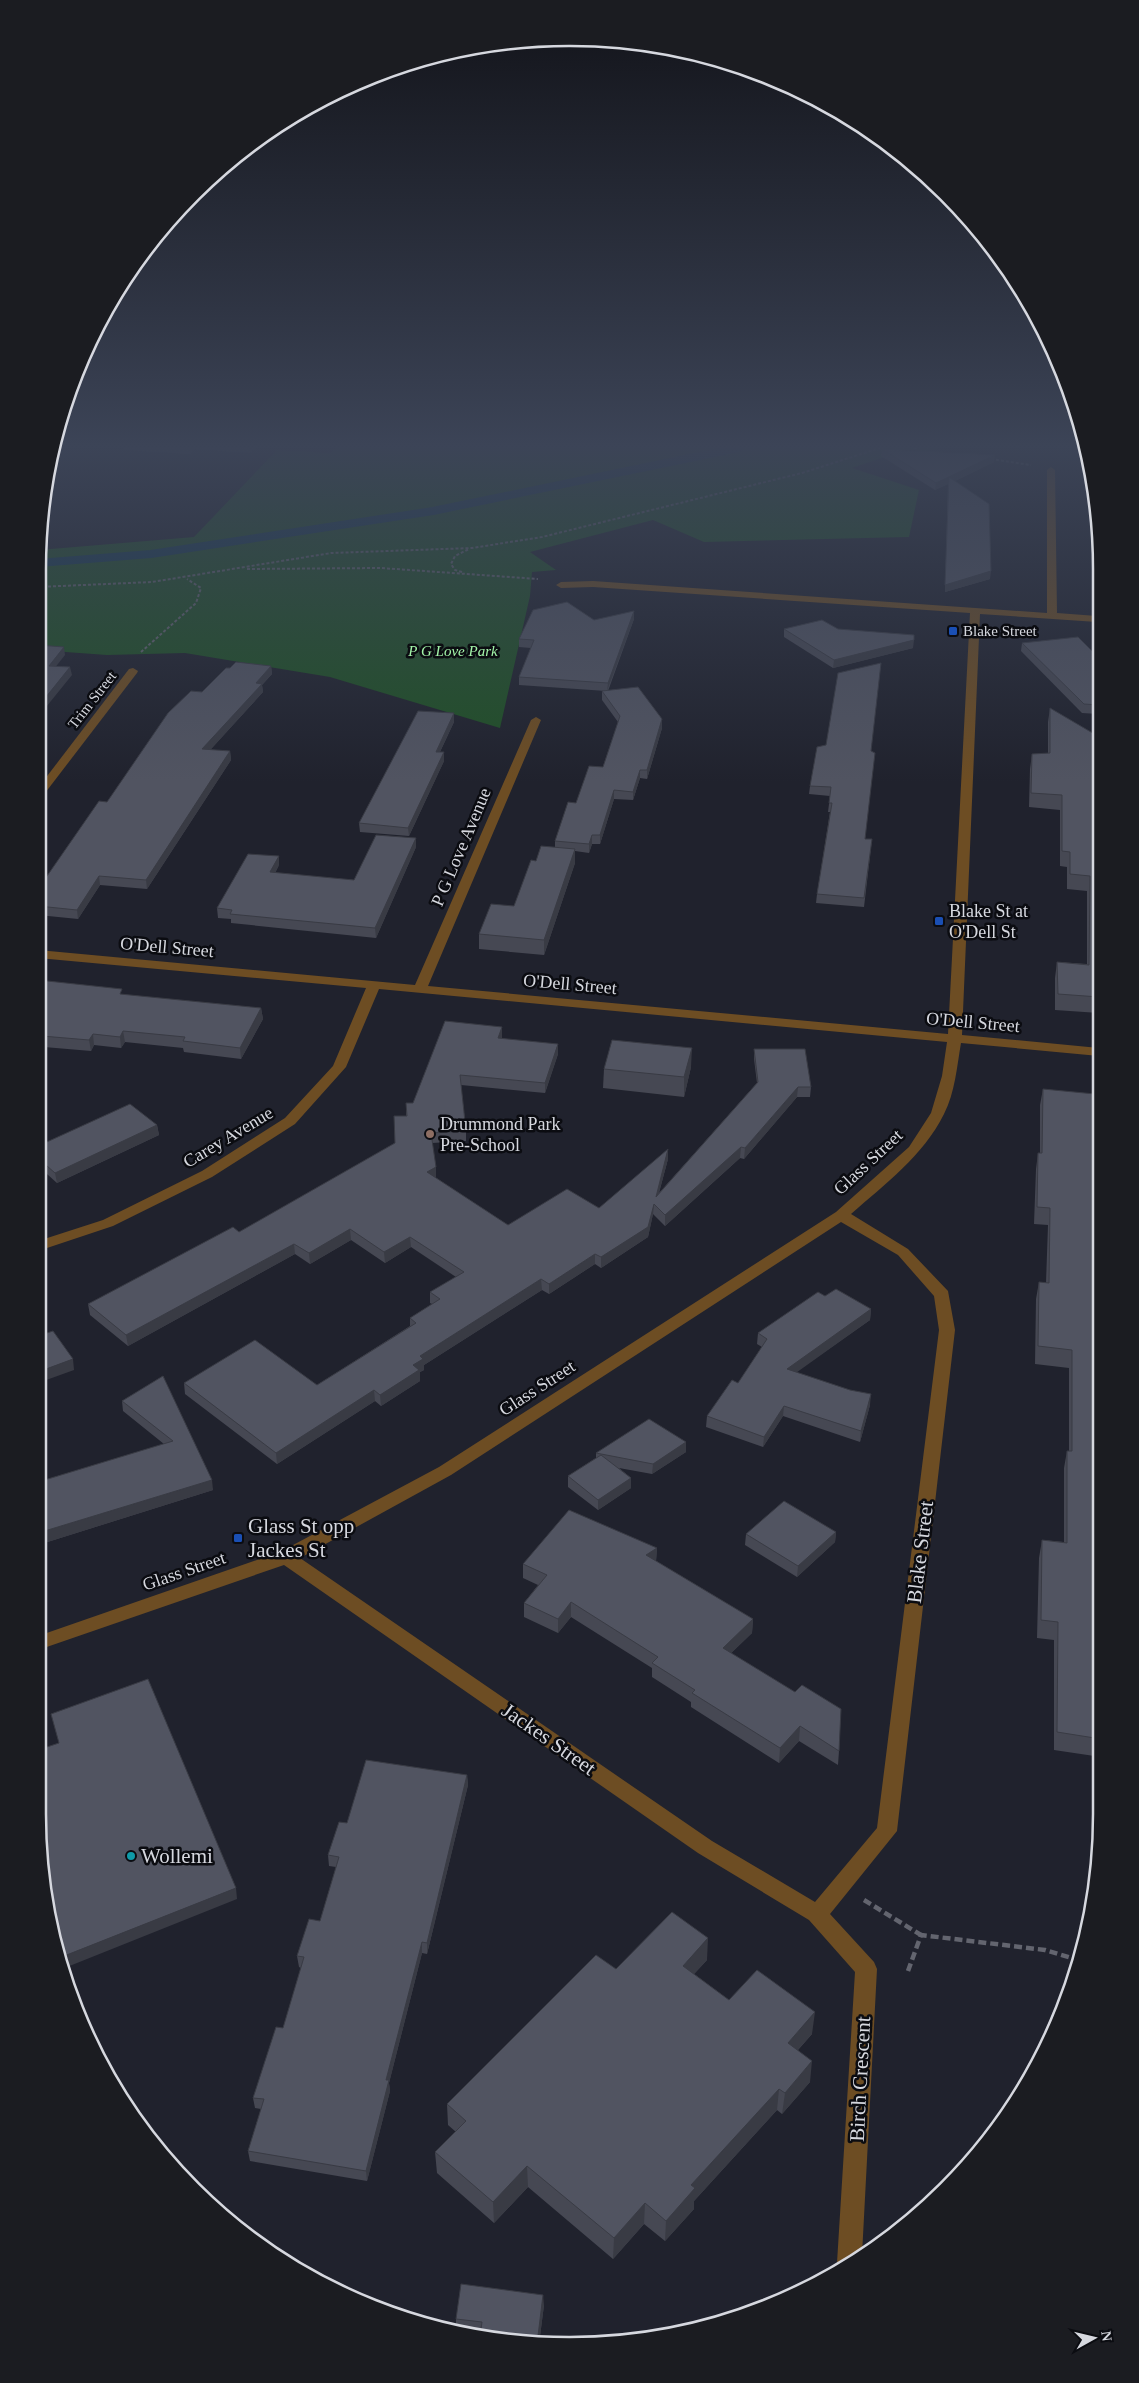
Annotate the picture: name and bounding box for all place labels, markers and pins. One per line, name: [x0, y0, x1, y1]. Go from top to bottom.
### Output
place label: Blake Street: [963, 623, 1038, 639]
marker: Blake Street: [947, 625, 959, 637]
place label: Blake St at O'Dell St: [949, 901, 1028, 942]
marker: Blake St at O'Dell St: [933, 915, 945, 927]
place label: Drummond Park Pre-School: [440, 1114, 561, 1155]
marker: Drummond Park Pre-School: [424, 1128, 436, 1140]
place label: Glass St opp Jackes St: [248, 1514, 354, 1562]
marker: Glass St opp Jackes St: [232, 1532, 244, 1544]
place label: Wollemi: [141, 1844, 213, 1868]
marker: Wollemi: [125, 1850, 137, 1862]

